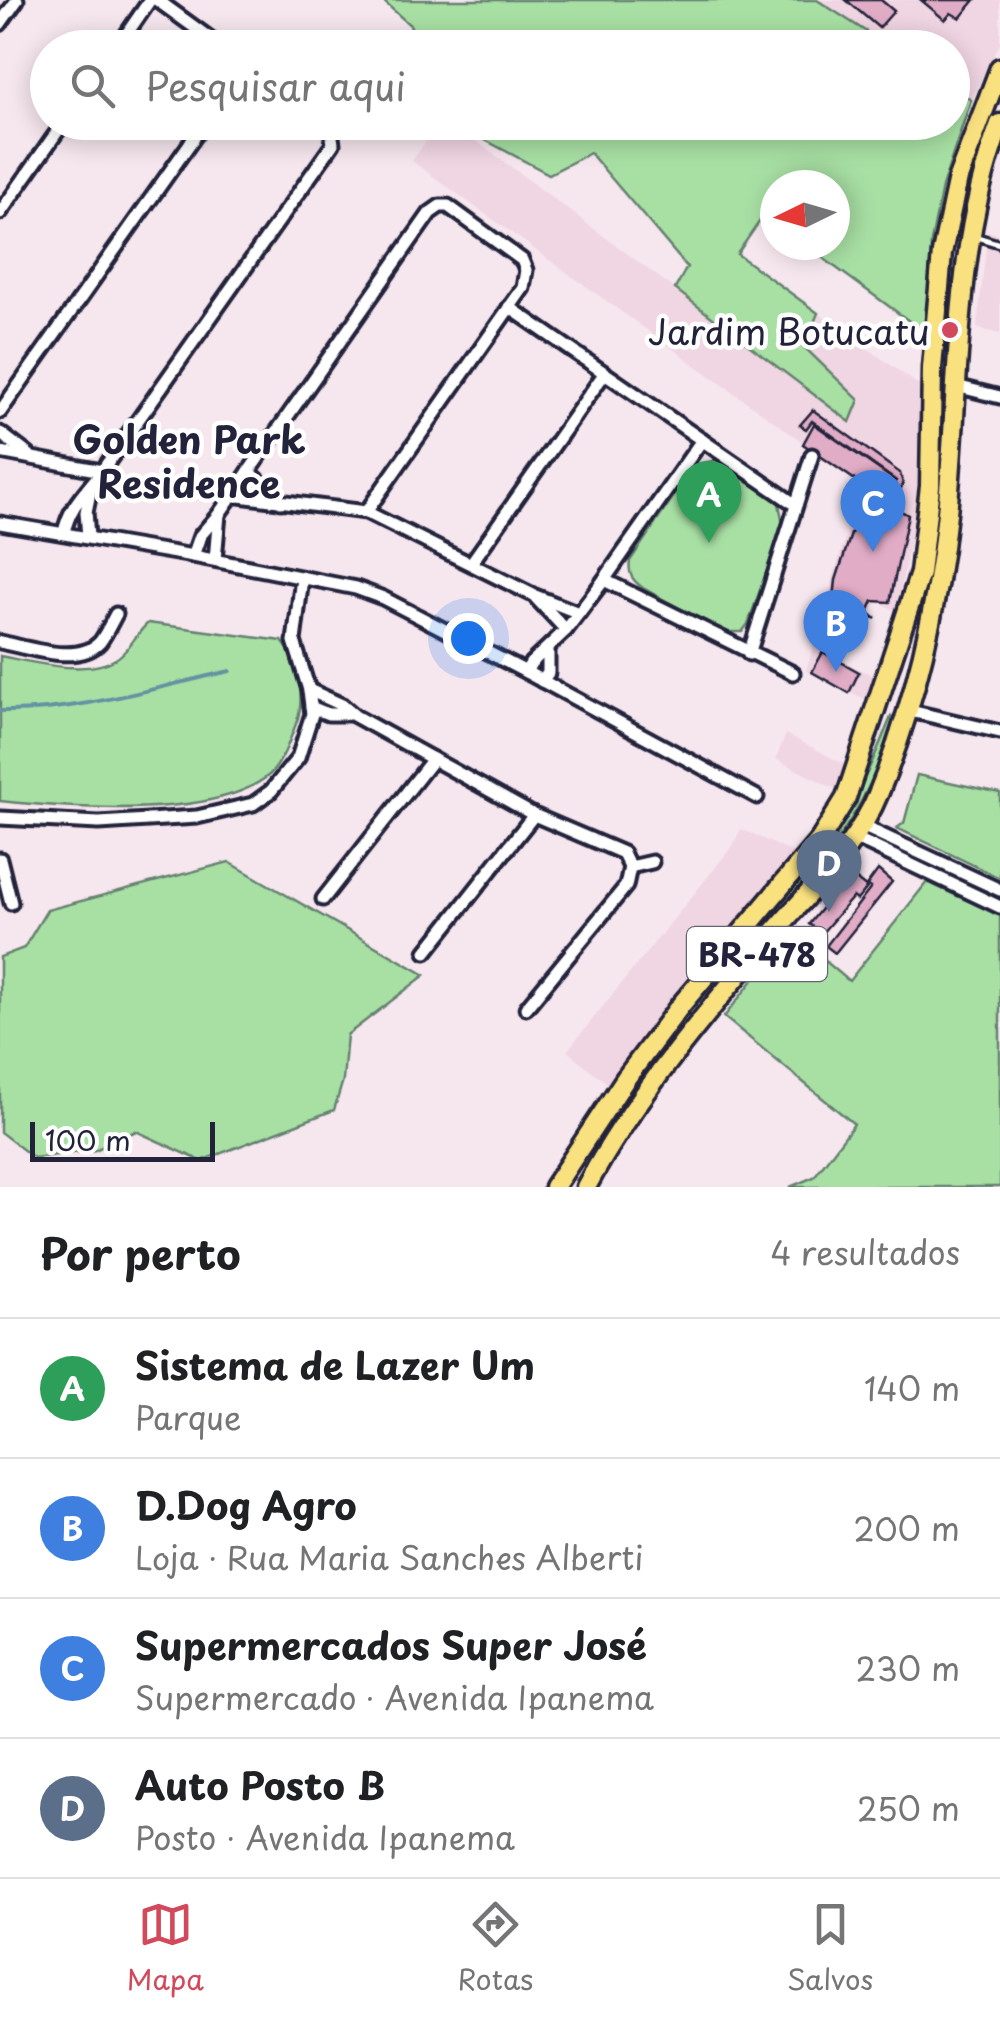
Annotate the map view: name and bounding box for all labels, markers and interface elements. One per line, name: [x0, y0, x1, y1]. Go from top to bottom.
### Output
search box: [30, 30, 970, 140]
text: Pesquisar aqui: [145, 57, 406, 114]
icon: search: [65, 58, 120, 113]
north arrow: [760, 170, 850, 260]
place label: Jardim Botucatu: [648, 304, 930, 357]
marker: Jardim Botucatu: [939, 319, 961, 341]
district label: Golden Park Residence: [72, 410, 306, 511]
pin: A: [676, 460, 742, 543]
pin: C: [840, 470, 906, 552]
pin: B: [804, 590, 868, 672]
your location: [443, 613, 494, 664]
pin: D: [796, 830, 862, 912]
road number: BR-478: [687, 927, 827, 981]
scale bar: [30, 1117, 215, 1162]
text: 100 m: [45, 1118, 131, 1161]
text: Por perto: [40, 1221, 241, 1284]
text: 4 resultados: [771, 1228, 960, 1276]
text: Sistema de Lazer Um: [135, 1336, 535, 1393]
text: A: [60, 1364, 85, 1412]
text: 140 m: [864, 1364, 960, 1412]
text: Parque: [135, 1393, 242, 1441]
text: D.Dog Agro: [135, 1476, 357, 1533]
text: B: [62, 1504, 83, 1552]
text: 200 m: [853, 1504, 960, 1552]
text: Loja · Rua Maria Sanches Alberti: [135, 1533, 644, 1581]
text: Supermercados Super José: [135, 1616, 647, 1673]
text: C: [60, 1644, 85, 1692]
text: 230 m: [855, 1644, 960, 1692]
text: Supermercado · Avenida Ipanema: [135, 1673, 654, 1721]
text: Auto Posto B: [135, 1756, 385, 1813]
text: D: [60, 1784, 85, 1832]
text: 250 m: [857, 1784, 960, 1832]
text: Posto · Avenida Ipanema: [135, 1813, 515, 1861]
tab: Mapa: [127, 1897, 204, 2000]
tab: Rotas: [457, 1897, 533, 2000]
tab: Salvos: [787, 1897, 873, 2000]

